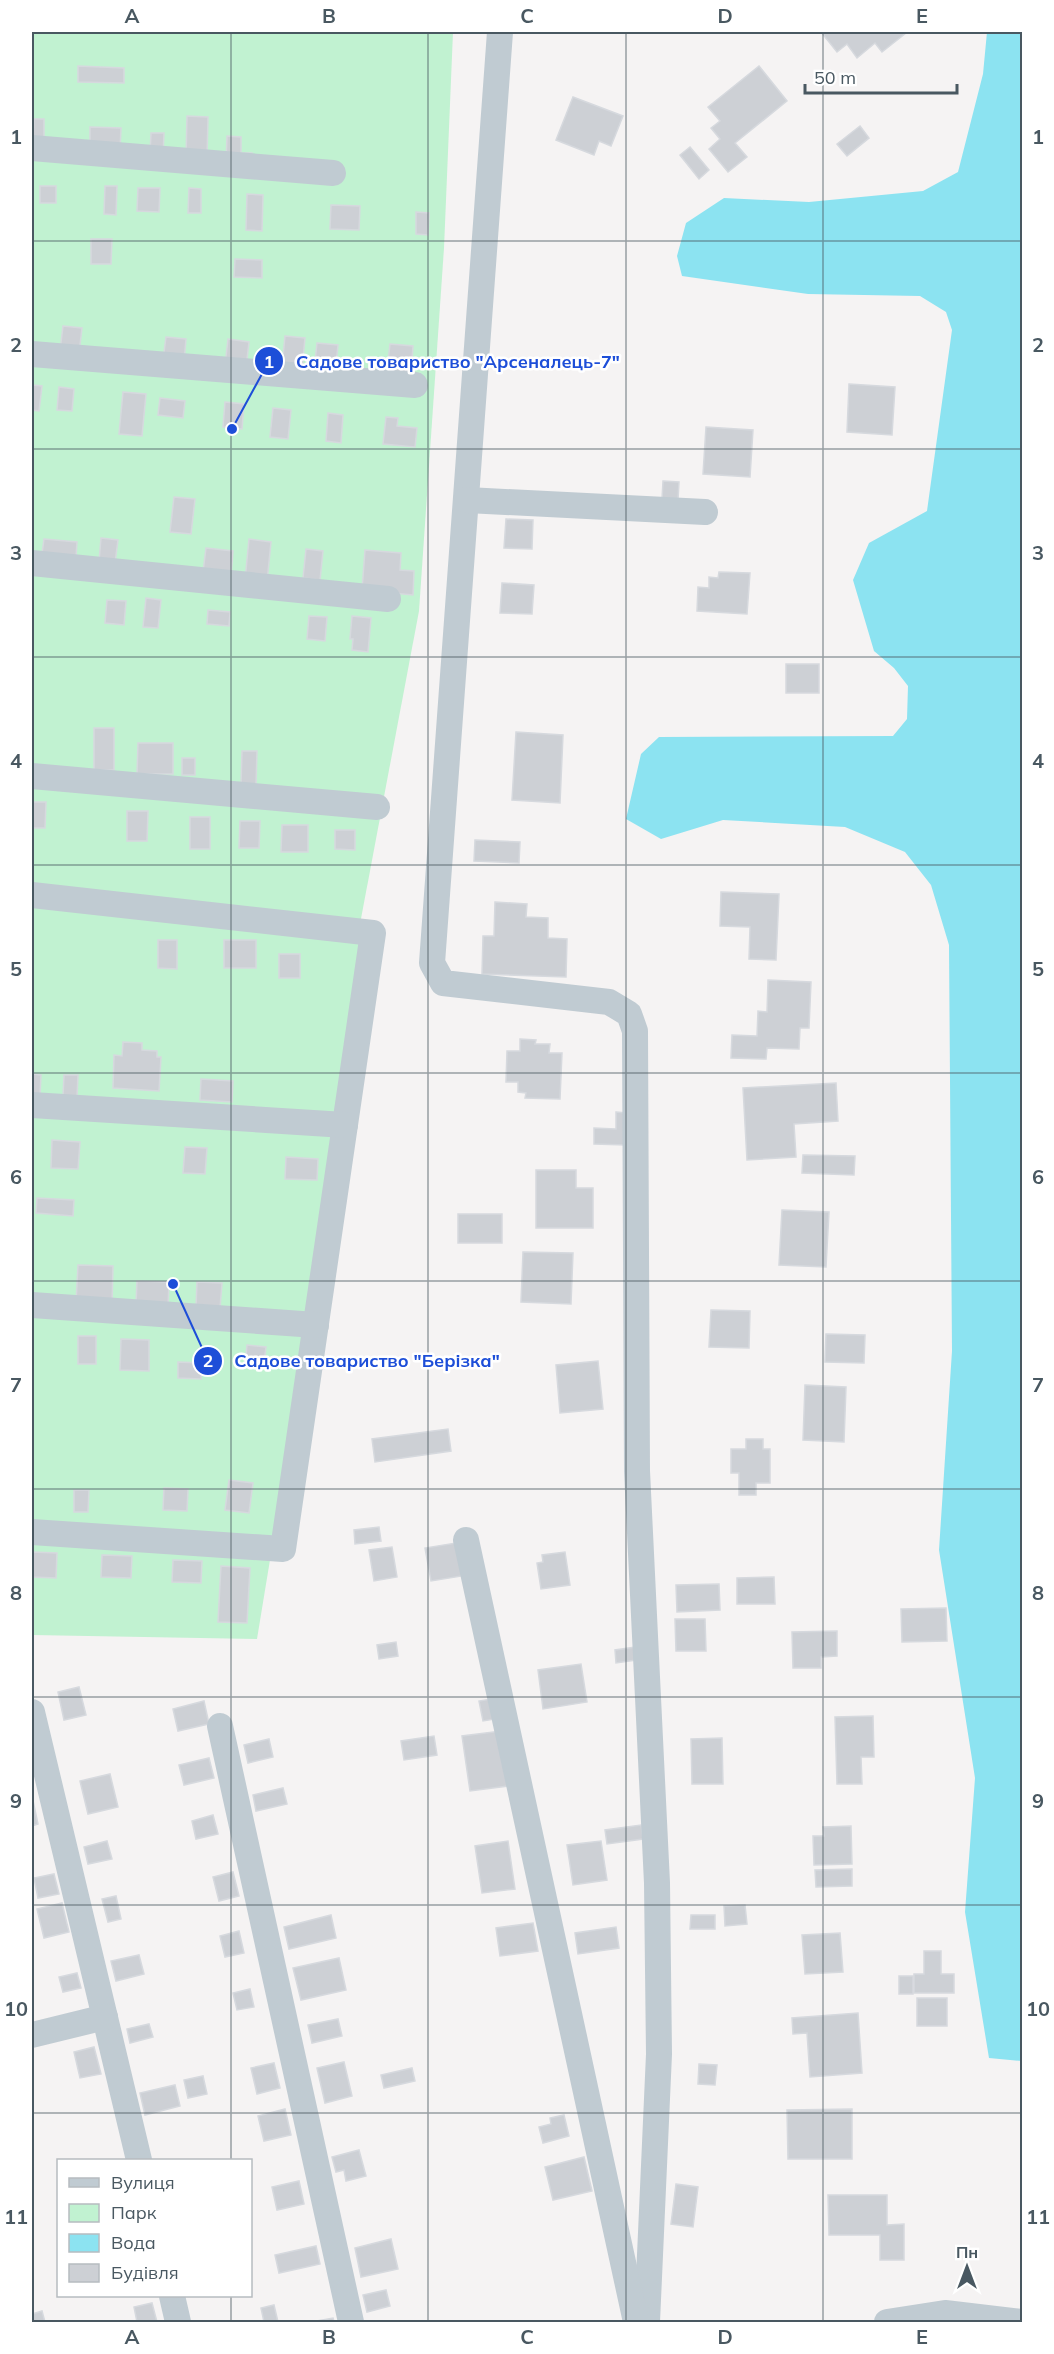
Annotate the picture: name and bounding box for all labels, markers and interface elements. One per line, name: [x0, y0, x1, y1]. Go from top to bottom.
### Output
text: A: [125, 3, 140, 28]
text: B: [322, 3, 336, 28]
text: C: [520, 3, 534, 28]
text: D: [717, 3, 733, 28]
text: E: [916, 3, 928, 28]
scale bar: [805, 57, 956, 95]
text: 50 m: [814, 66, 856, 89]
text: 1: [10, 124, 22, 149]
text: 1: [1032, 124, 1044, 149]
text: 2: [10, 332, 22, 357]
text: 2: [1032, 332, 1044, 357]
callout: Садове товариство "Арсеналець-7": [254, 343, 632, 379]
text: 1: [264, 350, 274, 373]
text: Садове товариство "Арсеналець-7": [296, 350, 620, 373]
text: 3: [10, 540, 22, 565]
text: 3: [1032, 540, 1044, 565]
text: 4: [10, 748, 22, 773]
text: 4: [1032, 748, 1044, 773]
text: 5: [10, 956, 22, 981]
text: 5: [1032, 956, 1044, 981]
text: 6: [10, 1164, 22, 1189]
text: 6: [1032, 1164, 1044, 1189]
callout: Садове товариство "Берізка": [193, 1343, 512, 1379]
text: 2: [203, 1349, 213, 1372]
text: Садове товариство "Берізка": [234, 1349, 500, 1372]
text: 7: [10, 1372, 22, 1397]
text: 7: [1032, 1372, 1044, 1397]
text: 8: [10, 1580, 22, 1605]
text: 8: [1032, 1580, 1044, 1605]
text: 9: [10, 1788, 22, 1813]
text: 9: [1032, 1788, 1044, 1813]
text: 10: [4, 1996, 28, 2021]
text: 10: [1026, 1996, 1050, 2021]
legend: [57, 2159, 252, 2297]
text: Вулиця: [111, 2171, 175, 2194]
text: Парк: [111, 2201, 157, 2224]
text: 11: [4, 2204, 28, 2229]
text: 11: [1026, 2204, 1050, 2229]
text: Вода: [111, 2231, 156, 2254]
north arrow: [937, 2237, 997, 2297]
text: Пн: [956, 2242, 978, 2262]
text: Будівля: [111, 2261, 179, 2284]
text: A: [125, 2324, 140, 2349]
text: B: [322, 2324, 336, 2349]
text: C: [520, 2324, 534, 2349]
text: D: [717, 2324, 733, 2349]
text: E: [916, 2324, 928, 2349]

